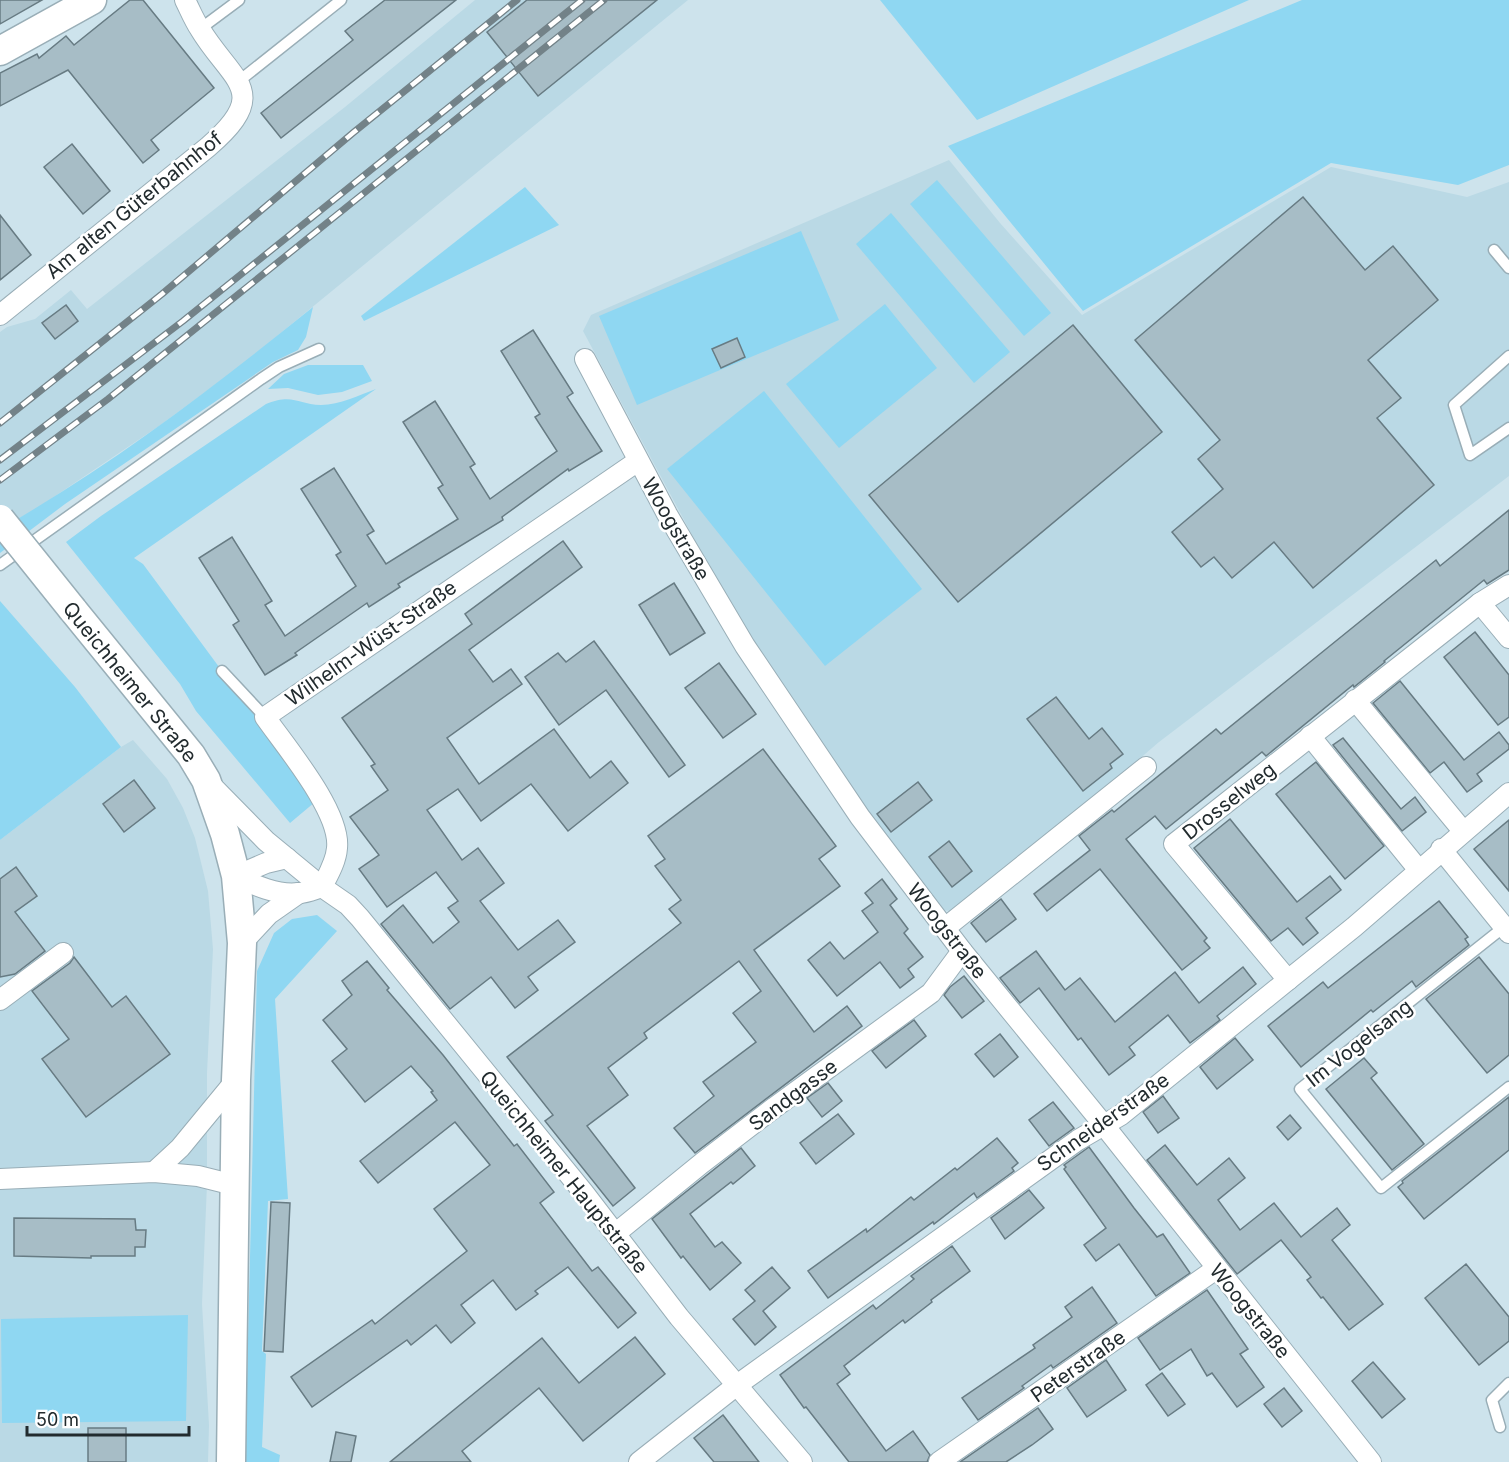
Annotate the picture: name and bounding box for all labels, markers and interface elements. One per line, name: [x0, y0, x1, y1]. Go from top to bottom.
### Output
street label: Am alten Güterbahnhof: [41, 126, 227, 284]
street label: Woogstraße: [637, 473, 715, 585]
street label: Wilhelm-Wüst-Straße: [281, 575, 461, 711]
street label: Queichheimer Straße: [58, 597, 202, 767]
street label: Drosselweg: [1178, 757, 1280, 845]
street label: Woogstraße: [902, 878, 992, 984]
street label: Im Vogelsang: [1301, 994, 1417, 1092]
street label: Sandgasse: [744, 1054, 842, 1136]
street label: Queichheimer Hauptstraße: [475, 1066, 653, 1278]
street label: Schneiderstraße: [1032, 1068, 1174, 1176]
street label: Woogstraße: [1205, 1259, 1295, 1363]
street label: Peterstraße: [1026, 1325, 1130, 1407]
scale bar: [27, 1399, 189, 1437]
text: 50 m: [36, 1409, 79, 1430]

